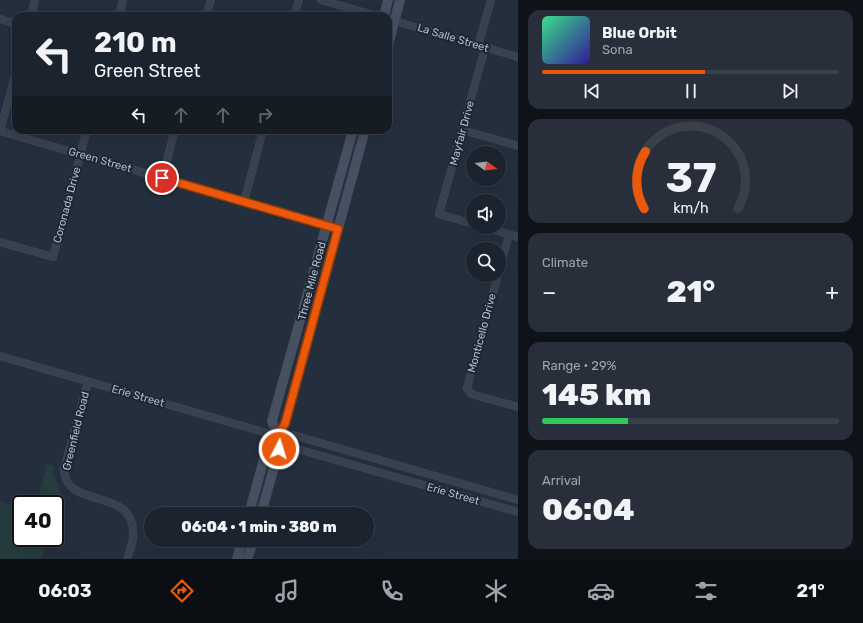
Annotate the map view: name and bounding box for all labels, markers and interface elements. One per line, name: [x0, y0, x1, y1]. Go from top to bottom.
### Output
street label: La Salle Street: [416, 21, 491, 55]
text: Blue Orbit: [602, 24, 677, 42]
text: 210 m: [94, 26, 177, 59]
icon: left: [28, 28, 80, 80]
text: Sona: [602, 42, 633, 57]
text: Green Street: [94, 60, 200, 82]
icon: previous: [581, 80, 603, 102]
icon: pause: [680, 80, 702, 102]
icon: next: [779, 80, 801, 102]
street label: Mayfair Drive: [447, 99, 477, 167]
icon: left: [128, 104, 150, 126]
icon: ahead: [170, 104, 192, 126]
icon: ahead: [212, 104, 234, 126]
icon: right: [254, 104, 276, 126]
street label: Green Street: [67, 145, 134, 175]
north arrow: [466, 146, 506, 186]
map controls: [466, 146, 506, 282]
text: 37: [665, 153, 716, 202]
pin: [145, 161, 179, 195]
street label: Coronada Drive: [51, 165, 83, 245]
icon: arrive: [151, 167, 173, 189]
button: sound: [466, 194, 506, 234]
text: km/h: [673, 199, 708, 216]
street label: Three Mile Road: [295, 240, 329, 322]
button: search: [466, 242, 506, 282]
text: Climate: [542, 255, 588, 270]
text: 21°: [666, 274, 715, 310]
text: −: [542, 279, 556, 306]
text: +: [825, 279, 839, 306]
street label: Monticello Drive: [465, 292, 499, 374]
text: Range · 29%: [542, 358, 617, 373]
text: 145 km: [542, 377, 651, 413]
street label: Erie Street: [110, 382, 166, 410]
street label: Greenfield Road: [60, 390, 92, 472]
position arrow: [258, 428, 300, 470]
text: Arrival: [542, 473, 581, 488]
street label: Erie Street: [425, 480, 481, 508]
text: 06:04: [542, 492, 635, 528]
speed limit sign: 40: [12, 495, 64, 547]
text: 06:04 · 1 min · 380 m: [181, 518, 337, 536]
icon: directions: [168, 577, 196, 605]
icon: music: [273, 577, 301, 605]
icon: phone: [378, 577, 406, 605]
icon: climate: [482, 577, 510, 605]
icon: car: [587, 577, 615, 605]
icon: filters: [692, 577, 720, 605]
text: 06:03: [38, 580, 92, 602]
text: 21°: [797, 580, 825, 602]

